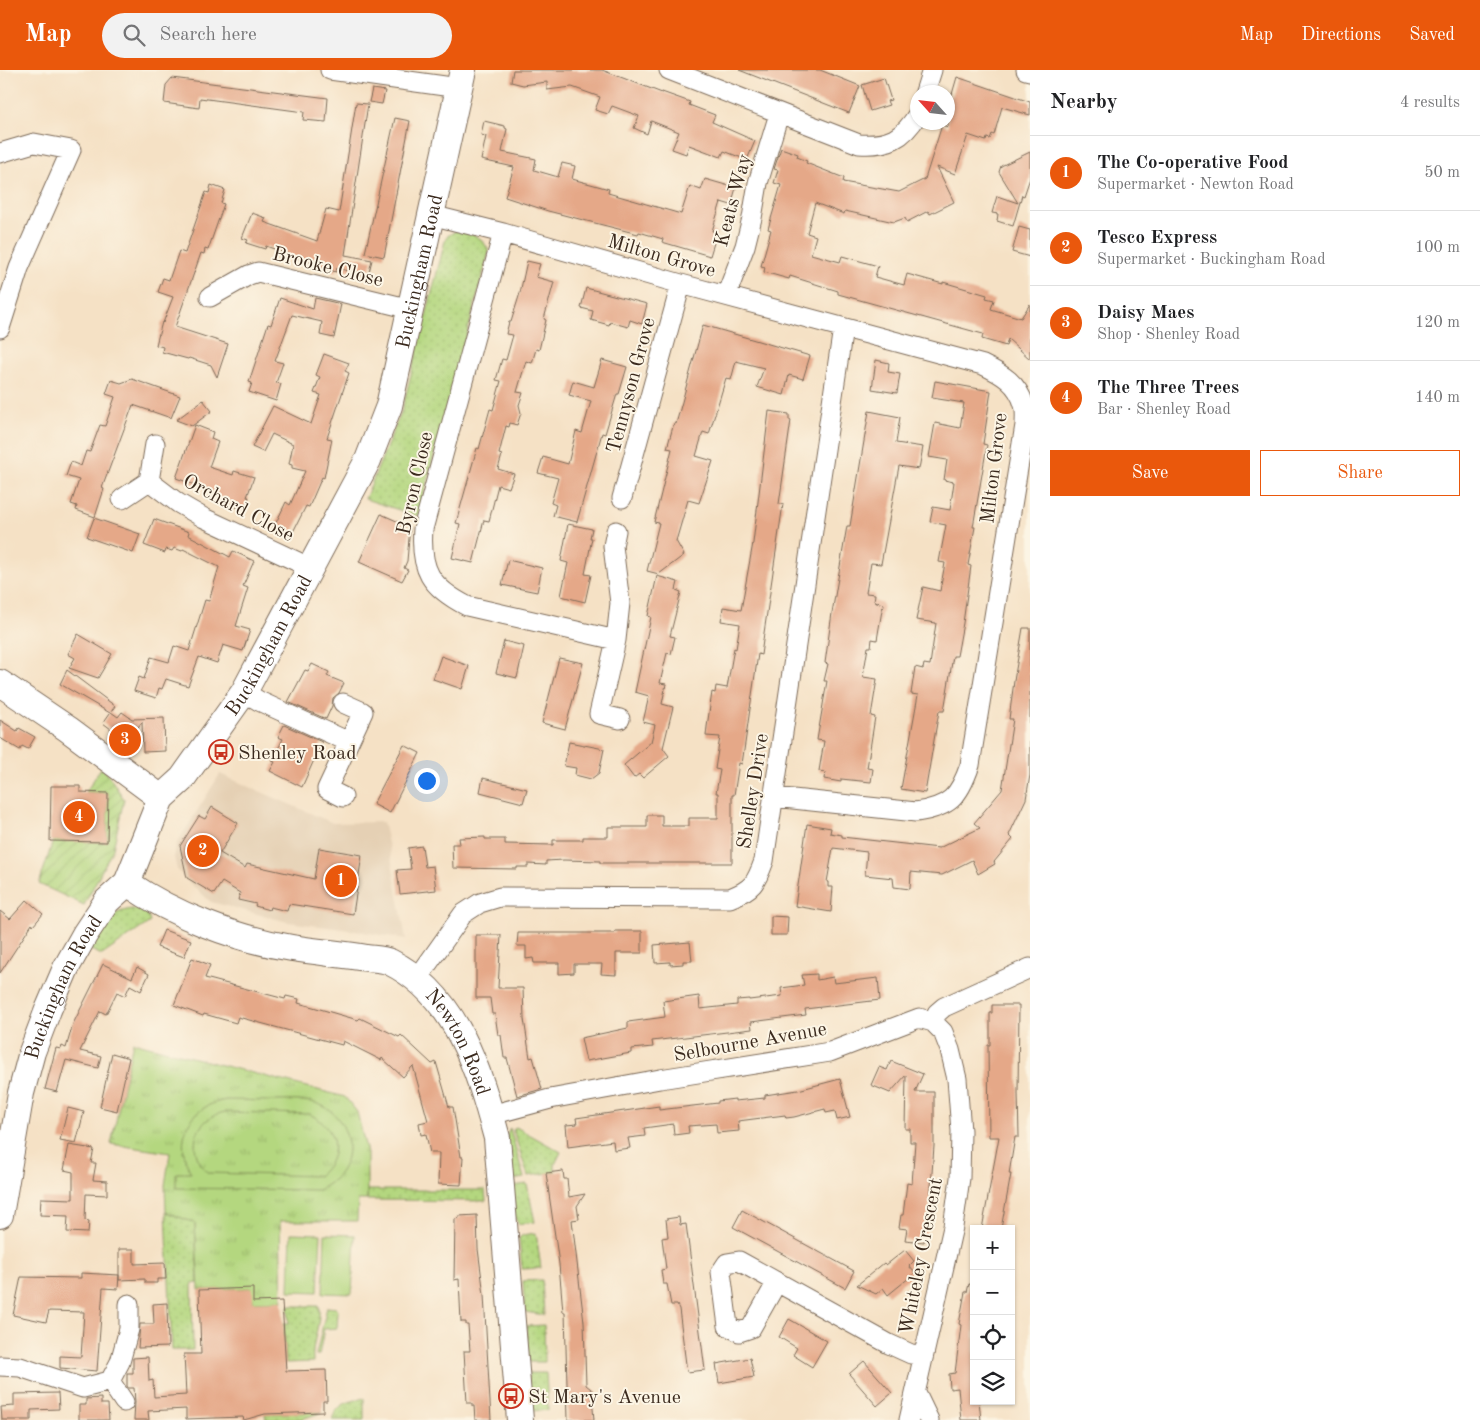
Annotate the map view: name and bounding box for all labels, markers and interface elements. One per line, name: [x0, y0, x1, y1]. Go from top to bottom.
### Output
search box: [102, 13, 452, 58]
icon: search: [120, 21, 148, 49]
text: Map: [25, 23, 72, 47]
text: Search here: [160, 26, 257, 45]
text: Map: [1240, 26, 1273, 44]
text: Directions: [1301, 26, 1381, 44]
text: Saved: [1409, 26, 1455, 44]
north arrow: [910, 85, 955, 130]
text: Nearby: [1050, 92, 1118, 113]
text: 4 results: [1400, 95, 1460, 111]
street label: Keats Way: [712, 151, 756, 249]
text: The Co-operative Food: [1097, 154, 1289, 173]
text: 1: [1061, 165, 1071, 181]
text: 50 m: [1424, 165, 1460, 181]
text: Supermarket · Newton Road: [1097, 177, 1294, 193]
street label: Buckingham Road: [394, 193, 447, 351]
text: Tesco Express: [1097, 229, 1217, 248]
street label: Milton Grove: [605, 232, 718, 282]
text: 2: [1061, 240, 1071, 256]
text: 100 m: [1415, 240, 1460, 256]
street label: Brooke Close: [270, 244, 385, 291]
text: Supermarket · Buckingham Road: [1097, 252, 1325, 268]
text: Daisy Maes: [1097, 304, 1194, 323]
street label: Tennyson Grove: [604, 315, 660, 456]
text: 3: [1061, 315, 1071, 331]
text: 120 m: [1415, 315, 1460, 331]
text: Shop · Shenley Road: [1097, 327, 1240, 343]
text: The Three Trees: [1097, 379, 1239, 398]
text: 4: [1061, 390, 1071, 406]
text: 140 m: [1415, 390, 1460, 406]
text: Bar · Shenley Road: [1097, 402, 1231, 418]
street label: Milton Grove: [978, 412, 1012, 525]
street label: Byron Close: [394, 430, 438, 537]
button: Save: [1050, 450, 1250, 496]
button: Share: [1260, 450, 1460, 496]
street label: Orchard Close: [179, 471, 297, 546]
street label: Buckingham Road: [222, 572, 317, 720]
pin: 3: [109, 721, 141, 759]
street label: Shelley Drive: [735, 732, 773, 851]
bus stop icon: Shenley Road: [208, 739, 234, 765]
place label: Shenley Road: [238, 744, 357, 764]
your location: [414, 768, 440, 794]
pin: 4: [63, 798, 95, 836]
pin: 2: [187, 832, 219, 870]
pin: 1: [325, 862, 357, 900]
street label: Buckingham Road: [22, 912, 107, 1062]
street label: Newton Road: [421, 986, 492, 1098]
street label: Selbourne Avenue: [672, 1020, 828, 1066]
street label: Whiteley Crescent: [897, 1176, 947, 1337]
map controls: [970, 1225, 1015, 1405]
button: +: [970, 1225, 1015, 1270]
button: −: [970, 1270, 1015, 1315]
button: locate: [970, 1315, 1015, 1360]
button: layers: [970, 1360, 1015, 1405]
bus stop icon: St Mary's Avenue: [498, 1383, 524, 1409]
place label: St Mary's Avenue: [528, 1388, 681, 1408]

